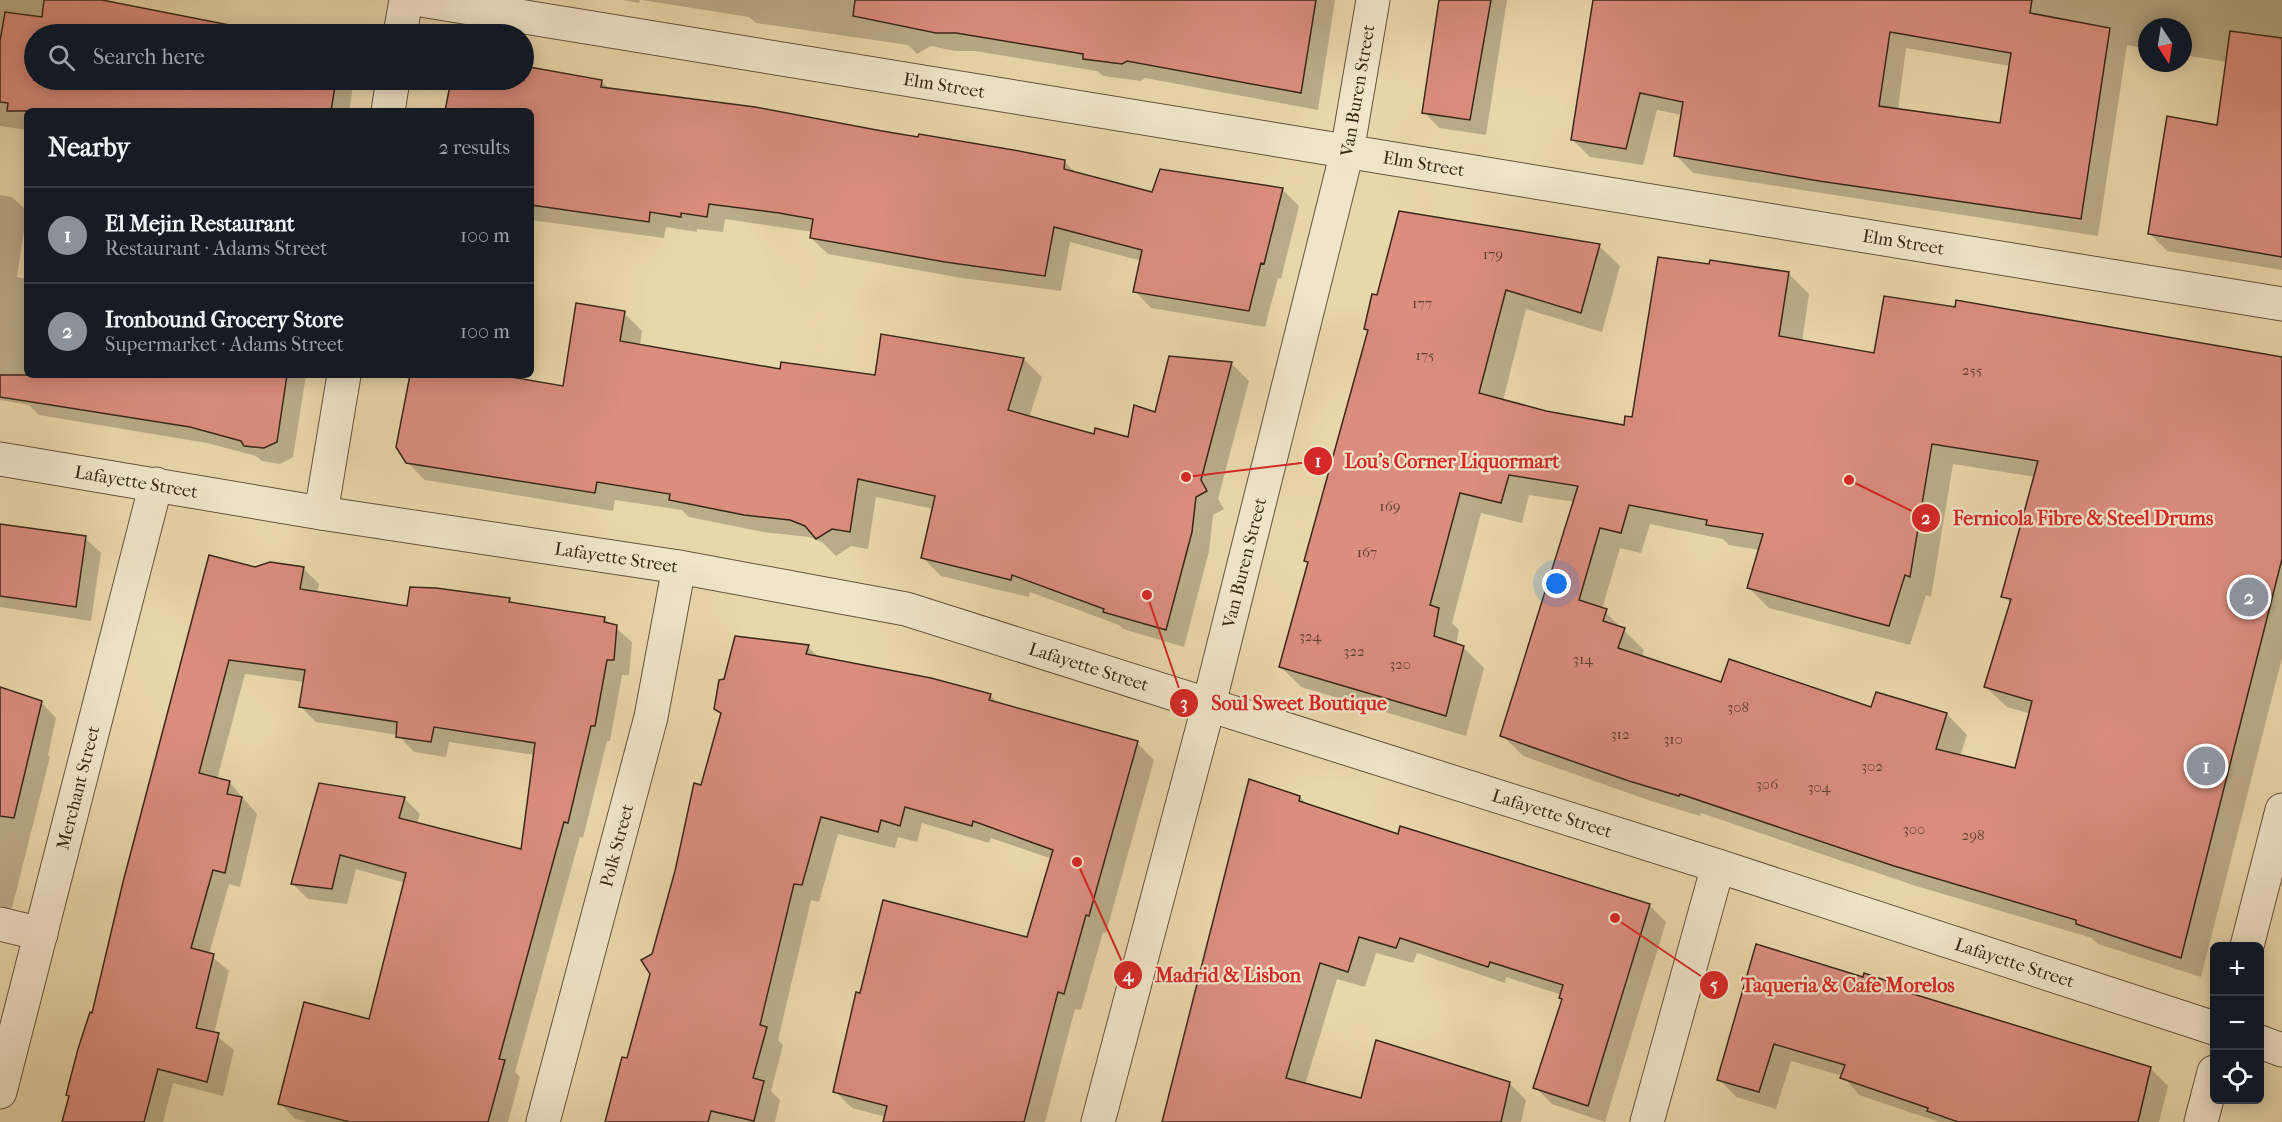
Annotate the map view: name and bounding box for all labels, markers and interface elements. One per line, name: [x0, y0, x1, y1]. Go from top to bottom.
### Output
north arrow: [2138, 18, 2192, 72]
street label: Van Buren Street: [1336, 22, 1380, 159]
search box: [24, 24, 534, 90]
icon: search: [45, 41, 78, 74]
text: Search here: [93, 44, 205, 70]
street label: Elm Street: [902, 69, 987, 103]
text: Nearby: [48, 132, 130, 163]
text: 2 results: [439, 136, 510, 159]
street label: Elm Street: [1381, 147, 1467, 181]
text: El Mejin Restaurant: [105, 211, 295, 237]
text: 1: [64, 224, 71, 247]
text: 100 m: [460, 224, 510, 247]
street label: Elm Street: [1861, 226, 1946, 260]
text: Restaurant · Adams Street: [105, 237, 327, 260]
house number: 179: [1483, 245, 1503, 263]
house number: 177: [1412, 294, 1432, 312]
text: Ironbound Grocery Store: [105, 307, 343, 333]
text: 2: [62, 320, 73, 343]
text: 100 m: [460, 320, 510, 343]
text: Supermarket · Adams Street: [105, 333, 344, 356]
house number: 175: [1415, 346, 1435, 364]
house number: 255: [1962, 361, 1982, 379]
callout: Lou's Corner Liquormart: [1303, 442, 1572, 480]
text: Lou's Corner Liquormart: [1345, 450, 1560, 473]
text: 1: [1315, 451, 1321, 472]
street label: Lafayette Street: [73, 462, 200, 503]
street label: Van Buren Street: [1218, 495, 1271, 631]
house number: 169: [1379, 497, 1401, 515]
callout: Fernicola Fibre & Steel Drums: [1911, 499, 2226, 537]
text: Fernicola Fibre & Steel Drums: [1952, 507, 2214, 530]
text: 2: [1921, 508, 1931, 529]
street label: Lafayette Street: [553, 538, 680, 578]
house number: 167: [1357, 543, 1377, 561]
your location: [1542, 569, 1571, 598]
pin: 2: [2230, 574, 2268, 620]
house number: 324: [1299, 627, 1322, 645]
street label: Lafayette Street: [1026, 638, 1152, 696]
house number: 322: [1343, 642, 1365, 660]
house number: 314: [1573, 650, 1594, 668]
house number: 320: [1389, 655, 1411, 673]
callout: Soul Sweet Boutique: [1169, 684, 1399, 722]
text: Soul Sweet Boutique: [1211, 692, 1387, 715]
text: 3: [1180, 693, 1188, 714]
house number: 308: [1727, 698, 1749, 716]
street label: Merchant Street: [53, 723, 105, 852]
house number: 312: [1610, 725, 1630, 743]
house number: 310: [1663, 730, 1683, 748]
pin: 1: [2186, 744, 2226, 789]
house number: 302: [1861, 757, 1883, 775]
house number: 306: [1756, 775, 1779, 793]
house number: 304: [1807, 778, 1832, 796]
street label: Lafayette Street: [1489, 785, 1615, 843]
street label: Polk Street: [596, 801, 638, 890]
house number: 300: [1903, 820, 1925, 838]
house number: 298: [1961, 826, 1985, 844]
street label: Lafayette Street: [1952, 934, 2077, 993]
map controls: [2210, 942, 2264, 1104]
button: +: [2210, 942, 2264, 996]
callout: Madrid & Lisbon: [1113, 956, 1313, 994]
text: Madrid & Lisbon: [1154, 964, 1301, 987]
text: 4: [1122, 965, 1135, 986]
callout: Taqueria & Cafe Morelos: [1699, 966, 1966, 1004]
text: Taqueria & Cafe Morelos: [1740, 974, 1955, 997]
text: 5: [1710, 975, 1718, 996]
button: −: [2210, 996, 2264, 1050]
button: locate: [2210, 1050, 2264, 1104]

